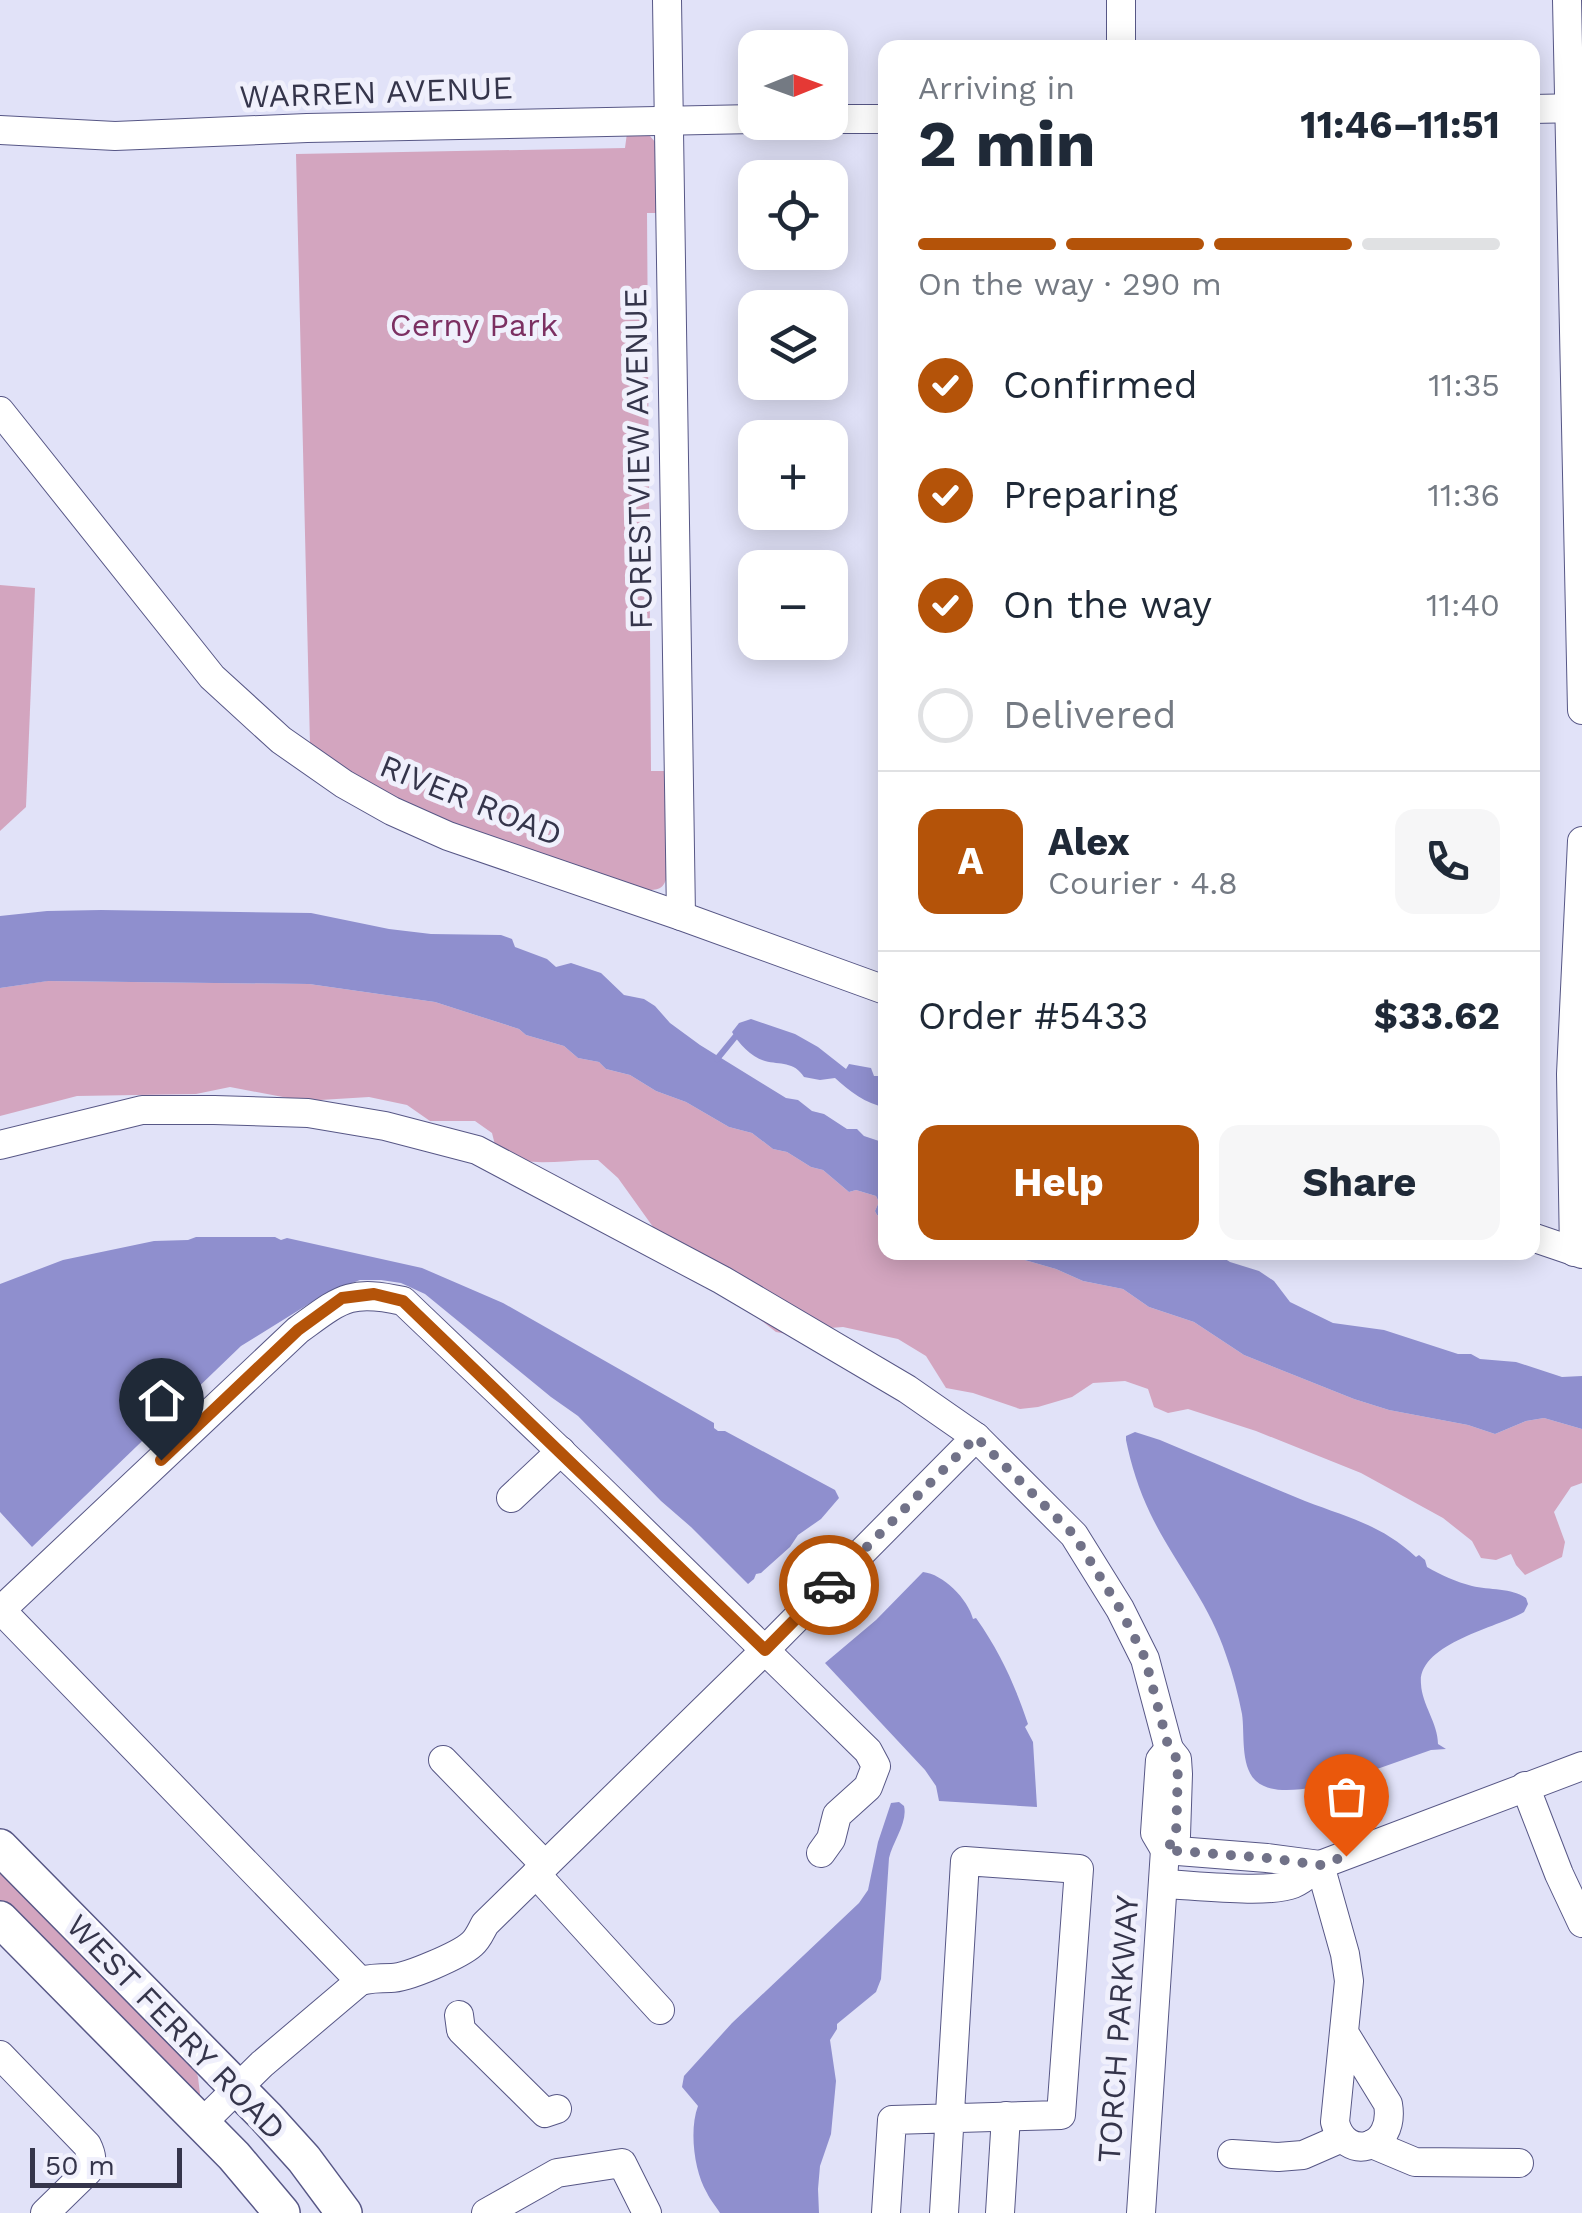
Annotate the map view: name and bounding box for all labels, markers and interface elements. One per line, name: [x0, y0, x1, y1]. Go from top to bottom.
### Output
north arrow: [738, 30, 848, 140]
map controls: [738, 30, 848, 660]
street label: WARREN AVENUE: [239, 68, 513, 116]
text: Arriving in: [918, 69, 1075, 107]
text: 11:46–11:51: [1300, 103, 1500, 147]
text: 2 min: [918, 106, 1096, 182]
button: locate: [738, 160, 848, 270]
text: On the way · 290 m: [918, 265, 1222, 303]
street label: FORESTVIEW AVENUE: [616, 288, 660, 630]
button: layers: [738, 290, 848, 400]
park label: Cerny Park: [390, 306, 558, 344]
icon: check: [918, 358, 973, 413]
text: Confirmed: [1003, 363, 1198, 407]
text: 11:35: [1428, 366, 1500, 404]
button: +: [738, 420, 848, 530]
icon: check: [918, 468, 973, 523]
text: Preparing: [1003, 473, 1178, 517]
text: 11:36: [1427, 476, 1500, 514]
button: −: [738, 550, 848, 660]
icon: check: [918, 578, 973, 633]
text: On the way: [1003, 583, 1212, 627]
text: 11:40: [1426, 586, 1500, 624]
text: Delivered: [1003, 693, 1176, 737]
street label: RIVER ROAD: [375, 746, 567, 854]
button: phone: [1395, 809, 1500, 914]
text: Alex: [1048, 820, 1130, 864]
text: A: [958, 839, 983, 883]
text: Courier · 4.8: [1048, 864, 1238, 902]
text: Order #5433: [918, 994, 1148, 1038]
text: $33.62: [1374, 994, 1500, 1038]
button: Help: [918, 1125, 1199, 1240]
button: Share: [1219, 1125, 1500, 1240]
pin: [119, 1358, 204, 1461]
icon: home: [134, 1373, 189, 1428]
courier: [779, 1535, 879, 1635]
icon: car: [802, 1558, 857, 1613]
pin: [1304, 1754, 1389, 1857]
icon: bag: [1319, 1769, 1374, 1824]
street label: TORCH PARKWAY: [1090, 1894, 1146, 2164]
street label: WEST FERRY ROAD: [59, 1907, 293, 2147]
scale bar: [30, 2143, 182, 2188]
text: 50 m: [45, 2149, 115, 2182]

